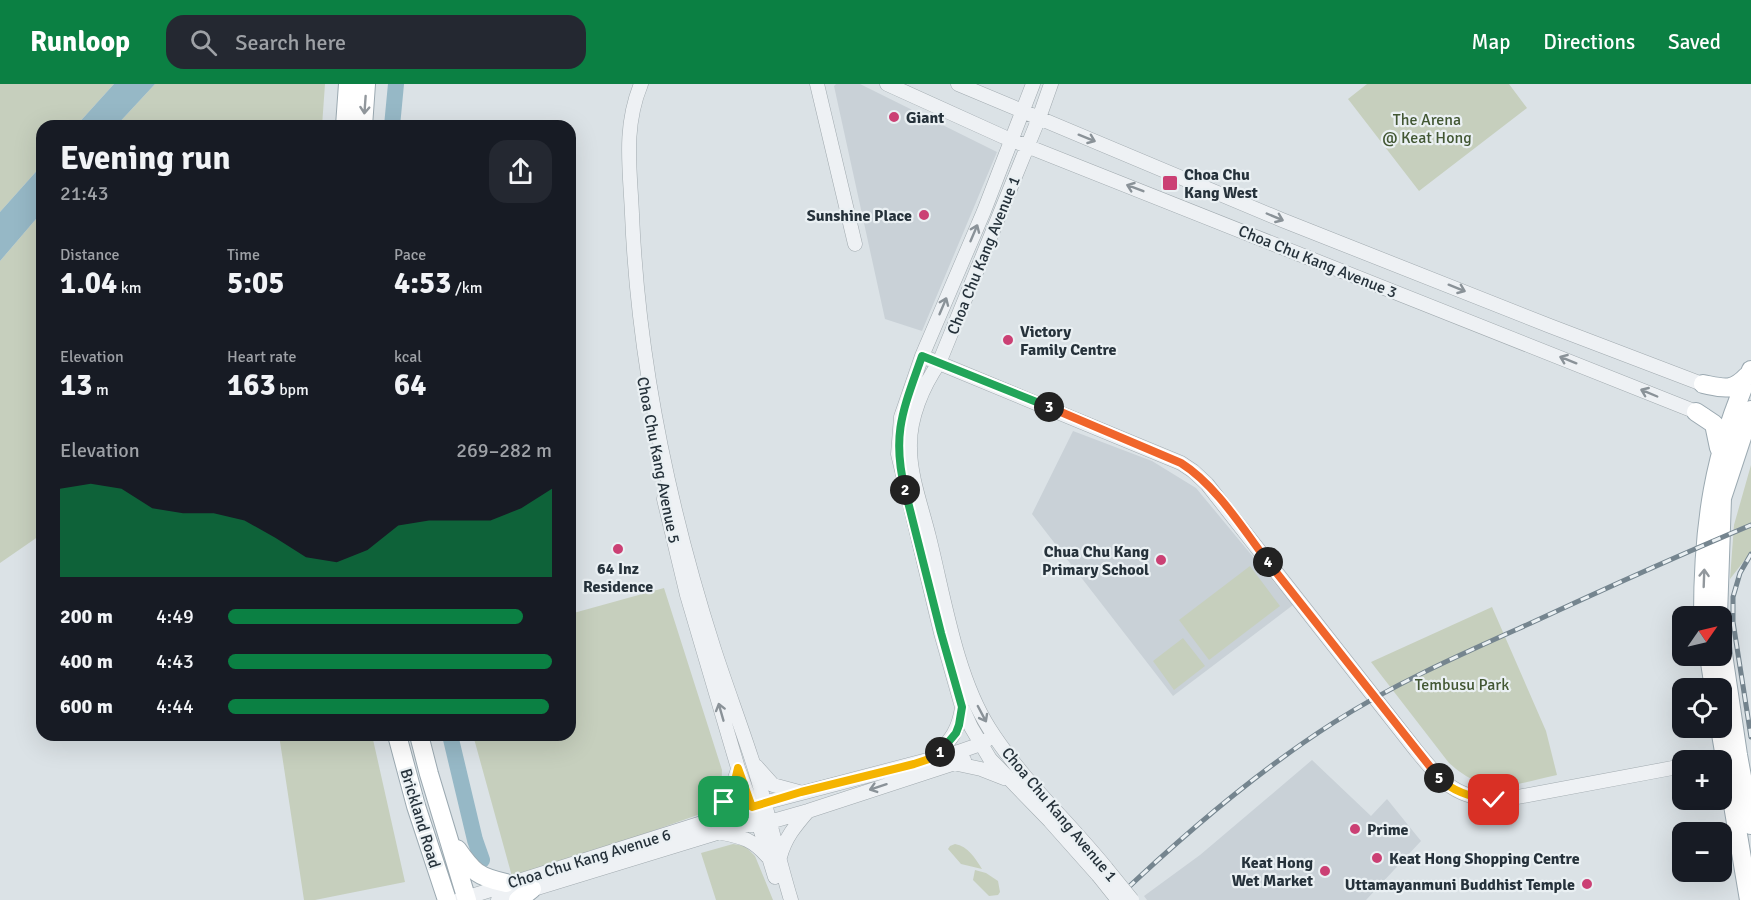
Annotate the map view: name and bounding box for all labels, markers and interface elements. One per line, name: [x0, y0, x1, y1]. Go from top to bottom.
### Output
search box: [166, 15, 586, 69]
text: Runloop: [30, 25, 130, 59]
icon: search: [187, 26, 220, 59]
text: Search here: [235, 29, 346, 56]
text: Map: [1472, 29, 1510, 55]
text: Directions: [1543, 29, 1635, 55]
text: Saved: [1668, 29, 1721, 55]
one-way arrow: [359, 95, 370, 114]
place label: Giant: [906, 108, 944, 128]
marker: Giant: [887, 110, 901, 124]
park label: The Arena @ Keat Hong: [1382, 110, 1472, 148]
one-way arrow: [1078, 133, 1096, 144]
text: Evening run: [60, 138, 230, 179]
button: share: [489, 140, 552, 203]
place label: Choa Chu Kang West: [1184, 165, 1258, 203]
street label: Choa Chu Kang Avenue 1: [943, 173, 1025, 338]
marker: Choa Chu Kang West: [1161, 174, 1179, 192]
text: 21:43: [60, 181, 109, 206]
one-way arrow: [1127, 182, 1145, 193]
place label: Sunshine Place: [807, 206, 912, 226]
marker: Sunshine Place: [917, 208, 931, 222]
one-way arrow: [1266, 212, 1284, 223]
street label: Choa Chu Kang Avenue 3: [1235, 221, 1400, 303]
one-way arrow: [969, 224, 980, 243]
text: Distance: [60, 245, 120, 265]
text: Time: [227, 245, 260, 265]
text: Pace: [394, 245, 426, 265]
text: 1.04: [60, 265, 117, 302]
text: 5:05: [227, 265, 284, 302]
text: 4:53: [394, 265, 451, 302]
text: km: [117, 278, 142, 298]
text: /km: [451, 278, 483, 298]
one-way arrow: [1447, 283, 1465, 294]
one-way arrow: [938, 297, 950, 315]
place label: Victory Family Centre: [1020, 322, 1117, 360]
marker: Victory Family Centre: [1001, 333, 1015, 347]
text: Elevation: [60, 347, 124, 367]
text: Heart rate: [227, 347, 296, 367]
text: kcal: [394, 347, 422, 367]
one-way arrow: [1560, 354, 1578, 365]
text: 13: [60, 367, 92, 404]
text: 163: [227, 367, 276, 404]
text: 64: [394, 367, 426, 404]
street label: Choa Chu Kang Avenue 5: [632, 375, 684, 545]
text: m: [92, 380, 109, 400]
text: bpm: [276, 380, 309, 400]
one-way arrow: [1640, 386, 1658, 397]
pin: 3: [1034, 392, 1064, 422]
text: 3: [1045, 397, 1053, 417]
text: Elevation: [60, 438, 140, 463]
text: 269–282 m: [456, 438, 552, 463]
pin: 2: [890, 475, 920, 505]
text: 2: [901, 480, 909, 500]
marker: 64 Inz Residence: [611, 542, 625, 556]
place label: Chua Chu Kang Primary School: [1042, 542, 1149, 580]
pin: 4: [1253, 547, 1283, 577]
text: 4: [1264, 552, 1272, 572]
marker: Chua Chu Kang Primary School: [1154, 553, 1168, 567]
place label: 64 Inz Residence: [583, 559, 653, 597]
one-way arrow: [1699, 569, 1710, 589]
text: 200 m: [60, 604, 113, 629]
text: 4:49: [156, 604, 194, 629]
north arrow: [1672, 606, 1732, 666]
map controls: [1672, 606, 1732, 882]
text: 400 m: [60, 649, 113, 674]
text: 4:43: [156, 649, 194, 674]
park label: Tembusu Park: [1415, 675, 1509, 695]
button: locate: [1672, 678, 1732, 738]
text: 600 m: [60, 694, 113, 719]
text: 4:44: [156, 694, 194, 719]
one-way arrow: [715, 703, 726, 722]
one-way arrow: [976, 705, 988, 722]
pin: 1: [925, 737, 955, 767]
text: 1: [936, 742, 944, 762]
street label: Choa Chu Kang Avenue 1: [997, 743, 1121, 886]
button: +: [1672, 750, 1732, 810]
pin: 5: [1424, 763, 1454, 793]
street label: Brickland Road: [395, 766, 445, 871]
text: 5: [1435, 768, 1443, 788]
pin: [1468, 774, 1519, 825]
pin: [698, 776, 749, 827]
one-way arrow: [869, 782, 888, 793]
icon: check: [1477, 783, 1510, 816]
icon: arrive: [707, 785, 740, 818]
place label: Prime: [1367, 820, 1409, 840]
marker: Prime: [1348, 822, 1362, 836]
button: −: [1672, 822, 1732, 882]
street label: Choa Chu Kang Avenue 6: [505, 825, 673, 893]
place label: Keat Hong Shopping Centre: [1389, 849, 1580, 869]
marker: Keat Hong Shopping Centre: [1370, 851, 1384, 865]
place label: Keat Hong Wet Market: [1232, 853, 1313, 891]
marker: Keat Hong Wet Market: [1318, 864, 1332, 878]
place label: Uttamayanmuni Buddhist Temple: [1345, 875, 1575, 895]
marker: Uttamayanmuni Buddhist Temple: [1580, 877, 1594, 891]

